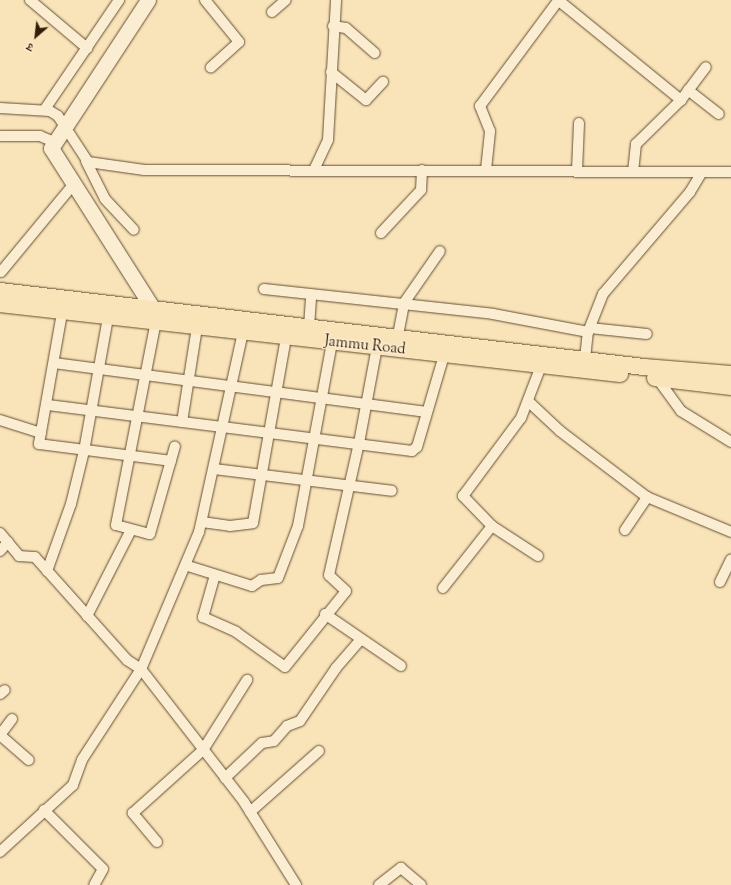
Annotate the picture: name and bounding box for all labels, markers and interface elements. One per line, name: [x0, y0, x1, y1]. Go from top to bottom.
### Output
north arrow: [16, 16, 56, 56]
text: उ: [24, 38, 37, 55]
street label: Jammu Road: [324, 333, 406, 359]

